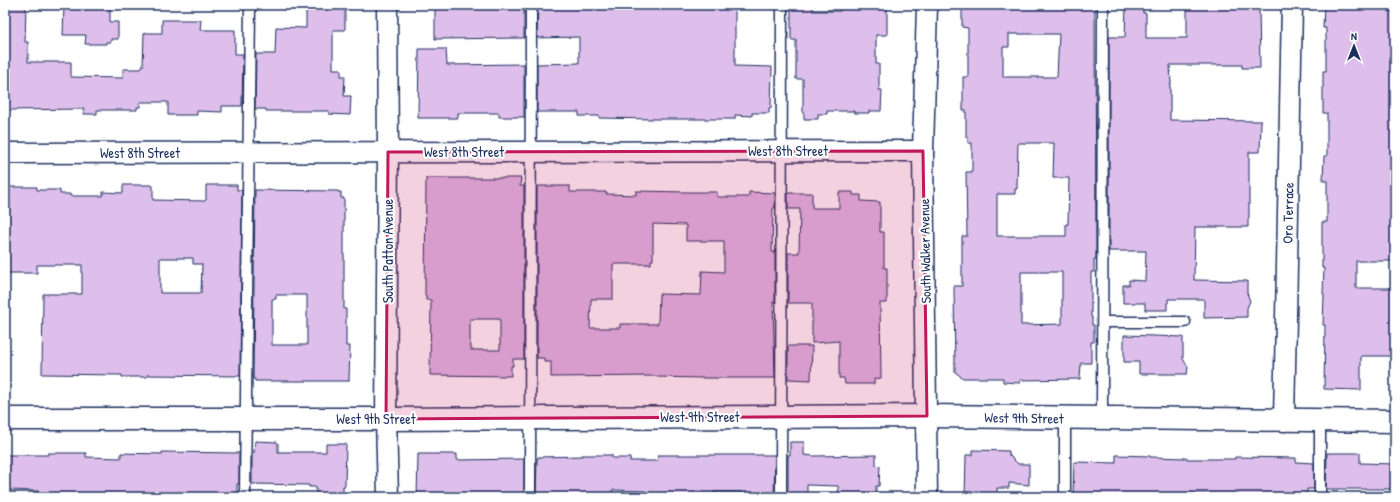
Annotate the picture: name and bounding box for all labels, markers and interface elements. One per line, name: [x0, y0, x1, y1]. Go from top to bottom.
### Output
north arrow: [1334, 26, 1374, 66]
text: N: [1351, 29, 1357, 43]
street label: West 8th Street: [748, 141, 828, 160]
street label: West 8th Street: [424, 142, 504, 161]
street label: West 8th Street: [100, 143, 180, 162]
street label: Oro Terrace: [1277, 182, 1298, 244]
street label: South Walker Avenue: [914, 198, 935, 304]
street label: South Patton Avenue: [378, 199, 397, 303]
street label: West 9th Street: [660, 407, 740, 426]
street label: West 9th Street: [984, 407, 1064, 428]
street label: West 9th Street: [336, 409, 416, 428]

